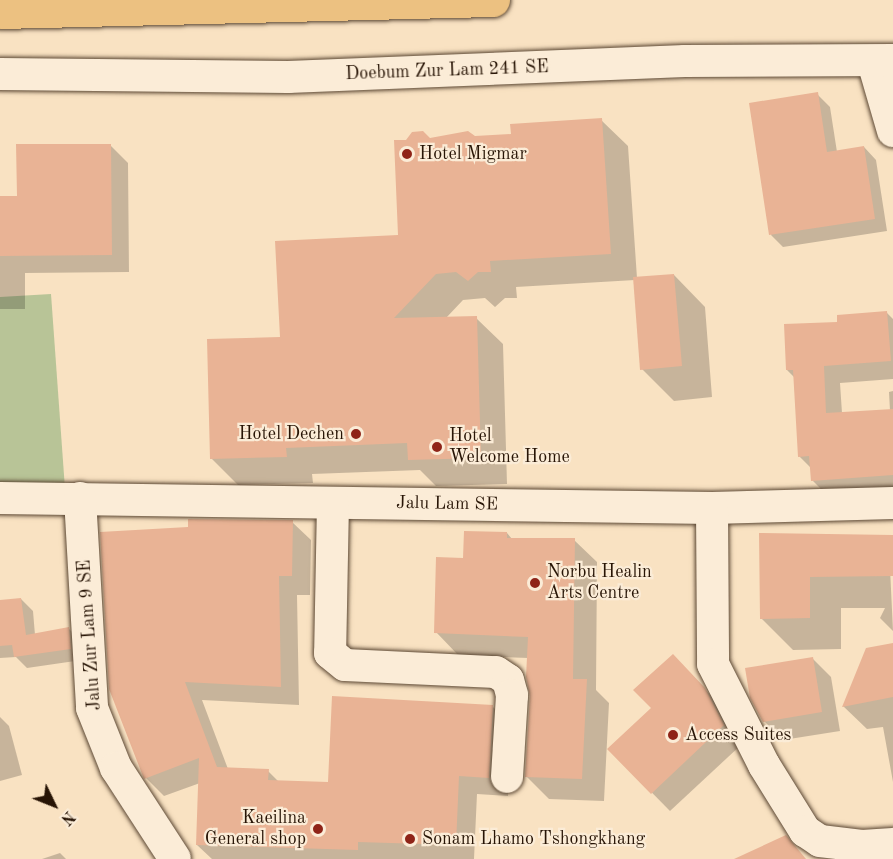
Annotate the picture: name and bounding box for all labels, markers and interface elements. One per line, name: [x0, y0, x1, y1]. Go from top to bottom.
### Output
street label: Doebum Zur Lam 241 SE: [345, 57, 549, 85]
place label: Hotel Migmar: [419, 143, 527, 165]
marker: Hotel Migmar: [400, 147, 414, 161]
place label: Hotel Dechen: [238, 423, 344, 445]
place label: Hotel Welcome Home: [449, 426, 570, 468]
marker: Hotel Dechen: [349, 427, 363, 441]
marker: Hotel Welcome Home: [430, 440, 444, 454]
street label: Jalu Lam SE: [396, 492, 498, 516]
street label: Jalu Zur Lam 9 SE: [74, 559, 106, 711]
place label: Norbu Healin Arts Centre: [547, 562, 652, 604]
marker: Norbu Healin Arts Centre: [528, 576, 542, 590]
place label: Access Suites: [685, 724, 791, 746]
marker: Access Suites: [666, 728, 680, 742]
north arrow: [24, 775, 84, 835]
text: N: [57, 807, 77, 827]
place label: Kaeilina General shop: [205, 808, 306, 850]
marker: Kaeilina General shop: [311, 822, 325, 836]
place label: Sonam Lhamo Tshongkhang: [422, 828, 645, 850]
marker: Sonam Lhamo Tshongkhang: [403, 832, 417, 846]

